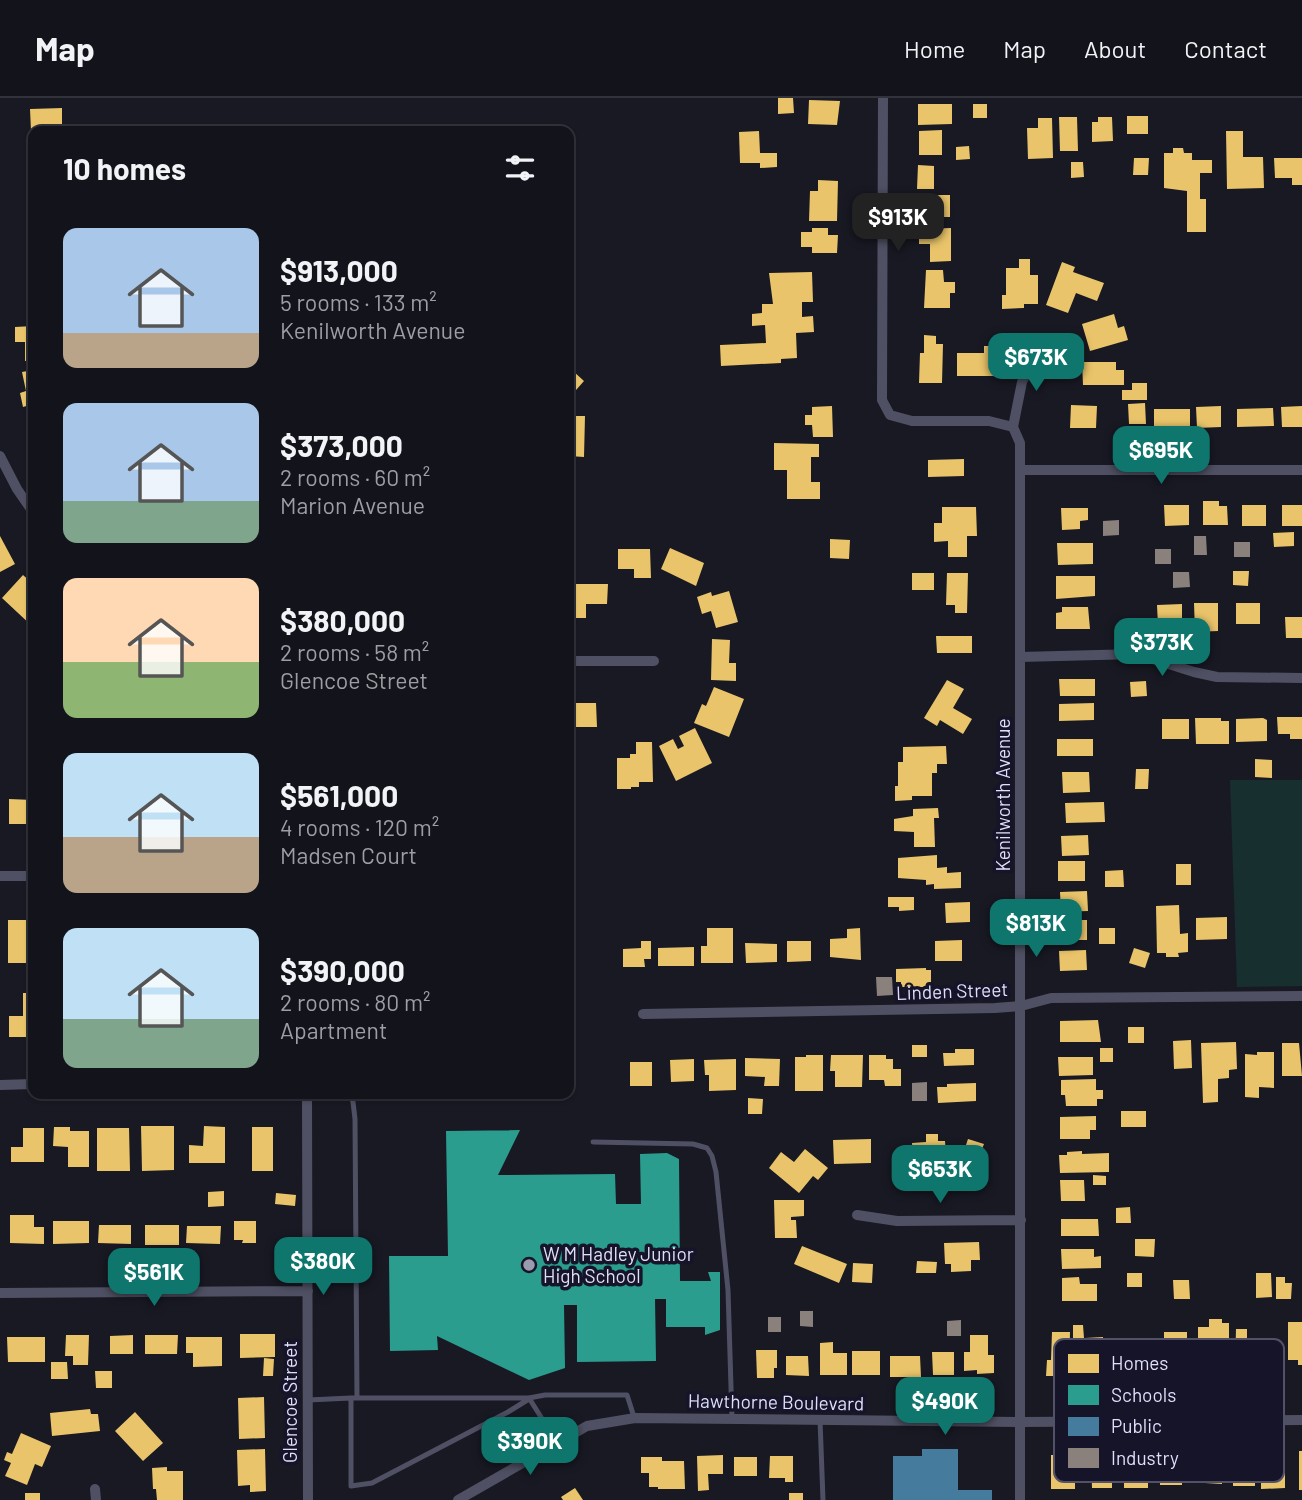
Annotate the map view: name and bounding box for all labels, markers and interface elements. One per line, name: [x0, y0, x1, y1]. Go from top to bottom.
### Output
text: Map: [35, 28, 95, 68]
text: Home: [904, 34, 965, 63]
text: Map: [1003, 34, 1046, 63]
text: About: [1084, 34, 1146, 63]
text: Contact: [1184, 34, 1267, 63]
icon: filters: [501, 149, 539, 187]
text: 10 homes: [63, 150, 186, 186]
pin: $913K: [849, 194, 947, 253]
text: $913K: [868, 202, 928, 230]
text: $913,000: [280, 252, 398, 288]
icon: home: [119, 256, 203, 340]
text: 5 rooms · 133 m²: [280, 288, 437, 316]
text: Kenilworth Avenue: [280, 316, 465, 344]
pin: $673K: [987, 334, 1085, 393]
text: $673K: [1004, 342, 1068, 370]
pin: $695K: [1112, 426, 1210, 486]
text: $373,000: [280, 427, 403, 463]
icon: home: [119, 431, 203, 515]
text: $695K: [1129, 435, 1193, 463]
text: 2 rooms · 60 m²: [280, 463, 430, 491]
text: Marion Avenue: [280, 491, 425, 519]
text: $380,000: [280, 602, 405, 638]
icon: home: [119, 606, 203, 690]
pin: $373K: [1113, 618, 1211, 678]
text: $373K: [1130, 627, 1194, 655]
text: 2 rooms · 58 m²: [280, 638, 429, 666]
text: Glencoe Street: [280, 666, 428, 694]
street label: Kenilworth Avenue: [991, 718, 1014, 872]
text: $561,000: [280, 777, 398, 813]
icon: home: [119, 781, 203, 865]
text: 4 rooms · 120 m²: [280, 813, 439, 841]
text: Madsen Court: [280, 841, 417, 869]
pin: $813K: [987, 900, 1085, 959]
text: $813K: [1006, 908, 1066, 936]
text: $390,000: [280, 952, 405, 988]
icon: home: [119, 956, 203, 1040]
street label: Linden Street: [896, 977, 1008, 1004]
text: 2 rooms · 80 m²: [280, 988, 430, 1016]
text: Apartment: [280, 1016, 387, 1044]
pin: $653K: [891, 1146, 989, 1205]
text: $653K: [908, 1154, 972, 1182]
pin: $380K: [274, 1238, 372, 1297]
place label: W M Hadley Junior High School: [543, 1242, 694, 1287]
text: $380K: [290, 1246, 356, 1274]
pin: $561K: [105, 1248, 203, 1308]
text: $561K: [124, 1257, 184, 1285]
marker: W M Hadley Junior High School: [521, 1257, 537, 1273]
legend: [1054, 1339, 1284, 1482]
street label: Glencoe Street: [278, 1341, 301, 1463]
text: Homes: [1111, 1351, 1168, 1374]
pin: $490K: [896, 1378, 994, 1437]
text: Schools: [1111, 1383, 1176, 1406]
text: $490K: [912, 1386, 978, 1414]
street label: Hawthorne Boulevard: [688, 1388, 864, 1415]
text: Public: [1111, 1414, 1162, 1437]
pin: $390K: [481, 1418, 579, 1477]
text: $390K: [497, 1426, 563, 1454]
text: Industry: [1111, 1446, 1179, 1469]

